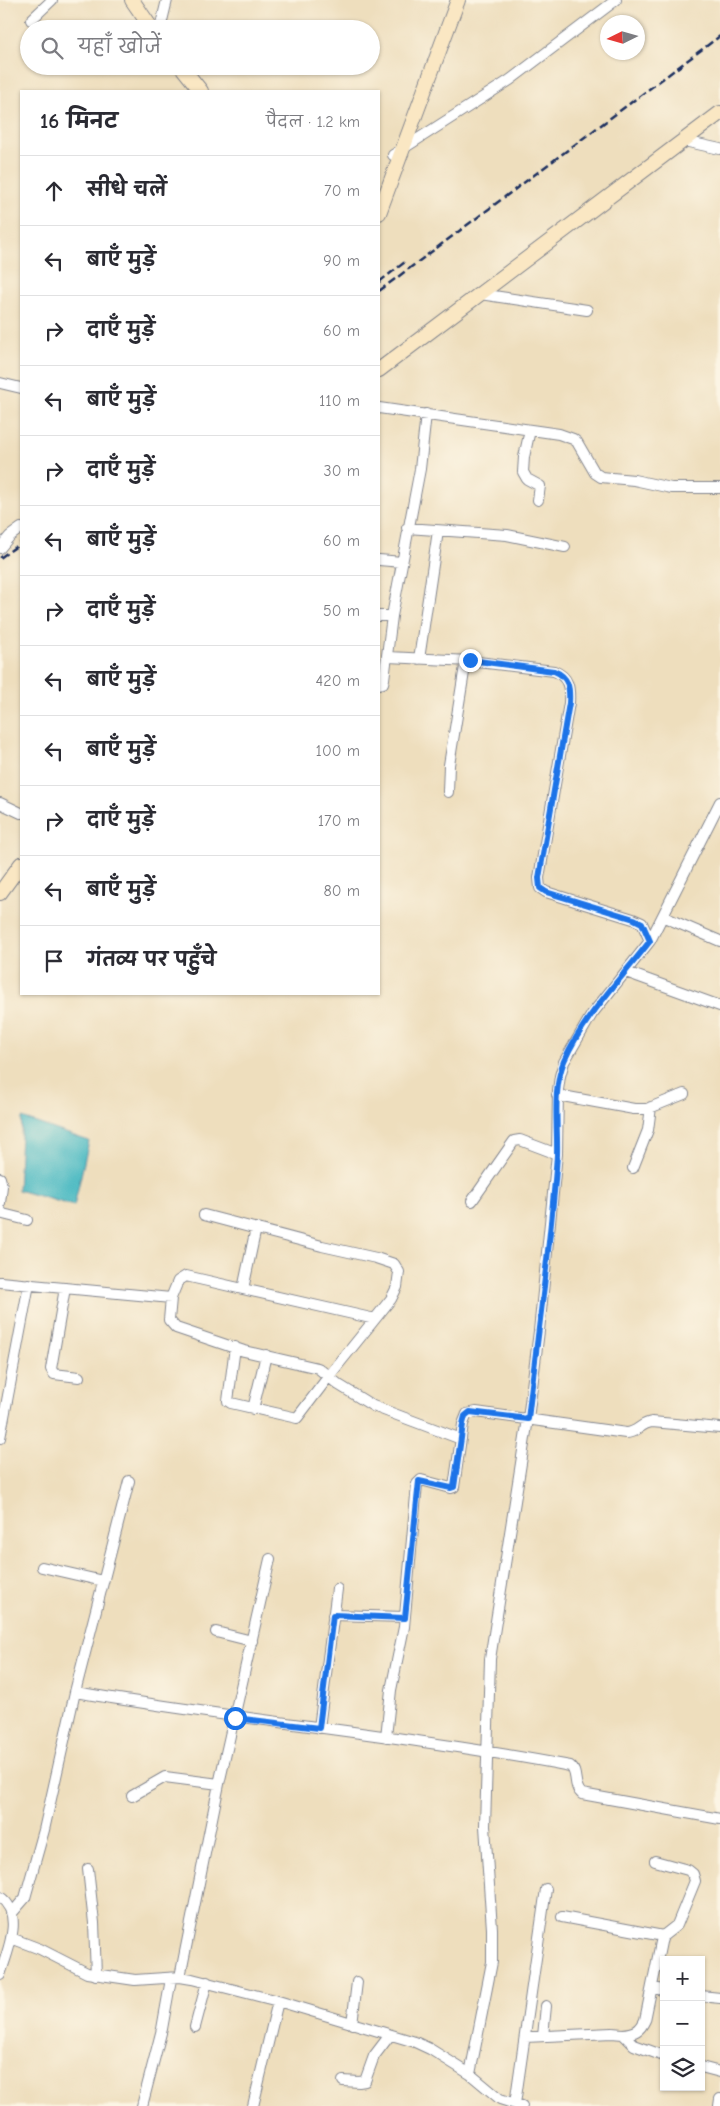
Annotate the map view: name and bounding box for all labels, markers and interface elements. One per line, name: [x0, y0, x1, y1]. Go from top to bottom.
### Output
north arrow: [600, 15, 645, 60]
search box: [20, 20, 380, 75]
icon: search: [38, 34, 66, 62]
text: यहाँ खोजें: [78, 36, 161, 58]
text: 16 मिनट: [40, 109, 118, 133]
text: पैदल · 1.2 km: [266, 113, 360, 131]
icon: ahead: [40, 177, 68, 205]
text: सीधे चलें: [87, 179, 167, 201]
text: 70 m: [324, 182, 360, 200]
icon: left: [40, 247, 68, 275]
text: बाएँ मुड़ें: [87, 249, 156, 271]
text: 90 m: [323, 252, 360, 270]
icon: right: [40, 317, 68, 345]
text: दाएँ मुड़ें: [87, 319, 155, 341]
text: 60 m: [323, 322, 360, 340]
icon: left: [40, 387, 68, 415]
text: बाएँ मुड़ें: [87, 389, 156, 411]
text: 110 m: [319, 392, 360, 410]
icon: right: [40, 457, 68, 485]
text: दाएँ मुड़ें: [87, 459, 155, 481]
text: 30 m: [324, 462, 360, 480]
icon: left: [40, 527, 68, 555]
text: बाएँ मुड़ें: [87, 529, 156, 551]
text: 60 m: [323, 532, 360, 550]
icon: right: [40, 597, 68, 625]
text: दाएँ मुड़ें: [87, 599, 155, 621]
text: 50 m: [323, 602, 360, 620]
route end: [459, 649, 482, 672]
icon: left: [40, 667, 68, 695]
text: बाएँ मुड़ें: [87, 669, 156, 691]
text: 420 m: [316, 672, 360, 690]
icon: left: [40, 737, 68, 765]
text: बाएँ मुड़ें: [87, 739, 156, 761]
text: 100 m: [316, 742, 360, 760]
icon: right: [40, 807, 68, 835]
text: दाएँ मुड़ें: [87, 809, 155, 831]
text: 170 m: [318, 812, 360, 830]
icon: left: [40, 877, 68, 905]
text: बाएँ मुड़ें: [87, 879, 156, 901]
text: 80 m: [323, 882, 360, 900]
icon: arrive: [40, 947, 68, 975]
text: गंतव्य पर पहुँचे: [87, 949, 216, 971]
route start: [224, 1707, 247, 1730]
map controls: [660, 1956, 705, 2091]
button: +: [660, 1956, 705, 2001]
button: −: [660, 2001, 705, 2046]
button: layers: [660, 2046, 705, 2091]

